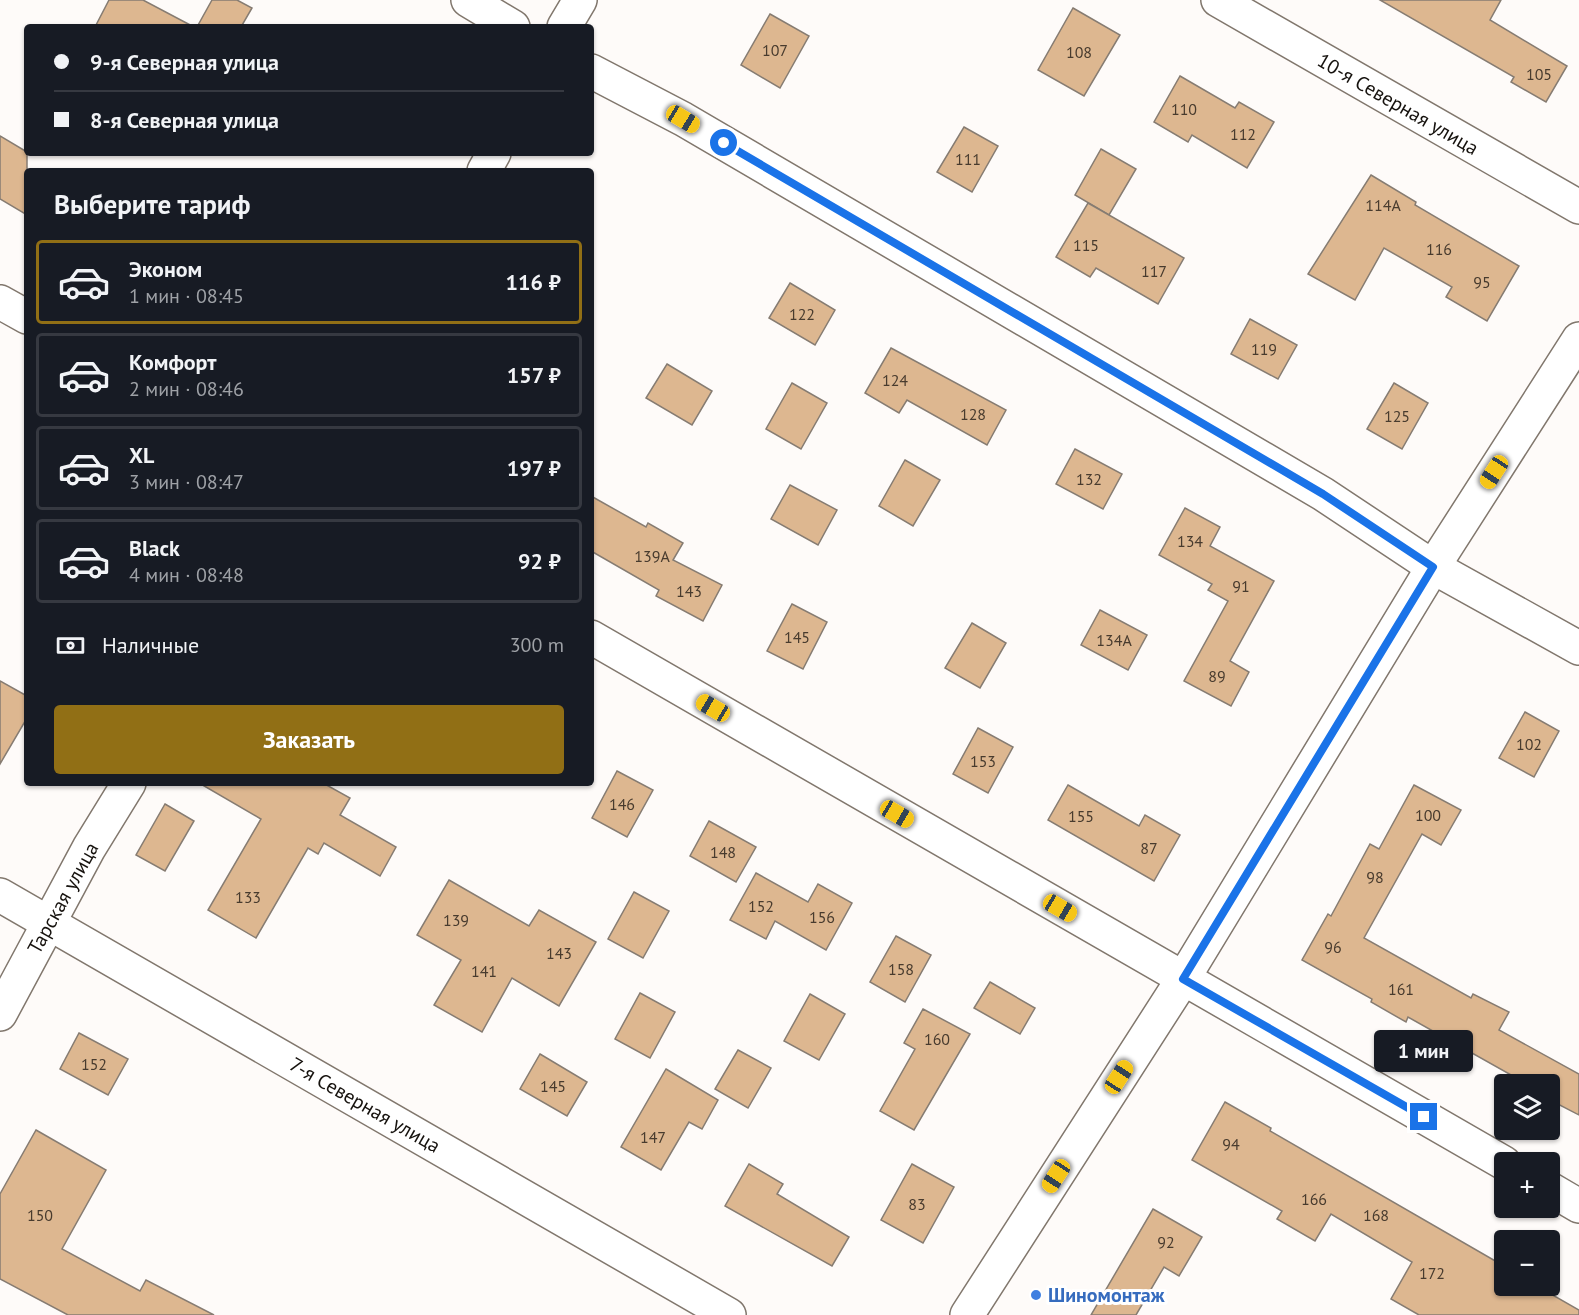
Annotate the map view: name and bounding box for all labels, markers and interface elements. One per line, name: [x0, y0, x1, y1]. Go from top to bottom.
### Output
house number: 107: [762, 40, 788, 60]
house number: 108: [1066, 42, 1092, 62]
street label: 10-я Северная улица: [1313, 47, 1483, 161]
text: 9-я Северная улица: [90, 48, 279, 76]
house number: 105: [1526, 64, 1552, 84]
house number: 110: [1171, 99, 1197, 119]
car: [663, 102, 703, 136]
text: 8-я Северная улица: [90, 106, 279, 134]
house number: 112: [1230, 124, 1256, 144]
route start: [710, 129, 737, 156]
house number: 111: [955, 149, 981, 169]
text: Выберите тариф: [54, 187, 250, 221]
house number: 114А: [1365, 195, 1401, 215]
house number: 115: [1073, 235, 1099, 255]
house number: 116: [1426, 239, 1452, 259]
icon: car: [57, 255, 111, 309]
text: Эконом: [129, 255, 202, 283]
house number: 117: [1141, 261, 1167, 281]
text: 116 ₽: [506, 268, 561, 296]
house number: 95: [1473, 272, 1491, 292]
text: 1 мин · 08:45: [129, 283, 244, 309]
house number: 122: [789, 304, 815, 324]
house number: 119: [1251, 339, 1277, 359]
icon: car: [57, 348, 111, 402]
text: Комфорт: [129, 348, 217, 376]
text: 157 ₽: [507, 361, 561, 389]
house number: 124: [882, 370, 908, 390]
text: 2 мин · 08:46: [129, 376, 244, 402]
house number: 128: [960, 404, 986, 424]
house number: 125: [1384, 406, 1410, 426]
icon: car: [57, 441, 111, 495]
text: XL: [129, 441, 154, 469]
car: [1477, 452, 1511, 492]
text: 197 ₽: [507, 454, 561, 482]
text: 3 мин · 08:47: [129, 469, 244, 495]
house number: 132: [1076, 469, 1102, 489]
house number: 134: [1177, 531, 1203, 551]
icon: car: [57, 534, 111, 588]
text: Black: [129, 534, 180, 562]
house number: 139А: [634, 546, 670, 566]
text: 92 ₽: [518, 547, 561, 575]
text: 4 мин · 08:48: [129, 562, 244, 588]
house number: 91: [1232, 576, 1250, 596]
house number: 143: [676, 581, 702, 601]
house number: 145: [784, 627, 810, 647]
icon: cash: [54, 629, 87, 662]
house number: 134А: [1096, 630, 1132, 650]
text: Наличные: [102, 631, 199, 659]
text: 300 m: [510, 632, 564, 658]
house number: 89: [1208, 666, 1226, 686]
car: [693, 691, 733, 725]
button: Заказать: [54, 705, 564, 774]
house number: 102: [1516, 734, 1542, 754]
house number: 153: [970, 751, 996, 771]
house number: 146: [609, 794, 635, 814]
car: [877, 797, 917, 831]
house number: 100: [1415, 805, 1441, 825]
house number: 155: [1068, 806, 1094, 826]
street label: Тарская улица: [22, 838, 104, 958]
house number: 87: [1140, 838, 1158, 858]
house number: 148: [710, 842, 736, 862]
house number: 98: [1366, 867, 1384, 887]
house number: 133: [235, 887, 261, 907]
car: [1040, 891, 1080, 925]
house number: 152: [748, 896, 774, 916]
house number: 156: [809, 907, 835, 927]
house number: 139: [443, 910, 469, 930]
house number: 96: [1324, 937, 1342, 957]
house number: 143: [546, 943, 572, 963]
house number: 158: [888, 959, 914, 979]
house number: 141: [471, 961, 497, 981]
house number: 161: [1388, 979, 1414, 999]
house number: 160: [924, 1029, 950, 1049]
callout: 1 мин: [1374, 1030, 1474, 1072]
text: 1 мин: [1398, 1038, 1449, 1064]
street label: 7-я Северная улица: [285, 1051, 445, 1159]
house number: 152: [81, 1054, 107, 1074]
car: [1102, 1057, 1136, 1097]
map controls: [1494, 1074, 1560, 1296]
button: layers: [1494, 1074, 1560, 1140]
house number: 145: [540, 1076, 566, 1096]
route end: [1410, 1103, 1437, 1130]
house number: 147: [640, 1127, 666, 1147]
house number: 94: [1222, 1134, 1240, 1154]
button: +: [1494, 1152, 1560, 1218]
car: [1039, 1156, 1073, 1196]
house number: 166: [1301, 1189, 1327, 1209]
house number: 83: [908, 1194, 926, 1214]
house number: 150: [27, 1205, 53, 1225]
house number: 168: [1363, 1205, 1389, 1225]
button: −: [1494, 1230, 1560, 1296]
house number: 92: [1157, 1232, 1175, 1252]
house number: 172: [1419, 1263, 1445, 1283]
place label: Шиномонтаж: [1048, 1282, 1165, 1308]
marker: Шиномонтаж: [1029, 1288, 1043, 1302]

